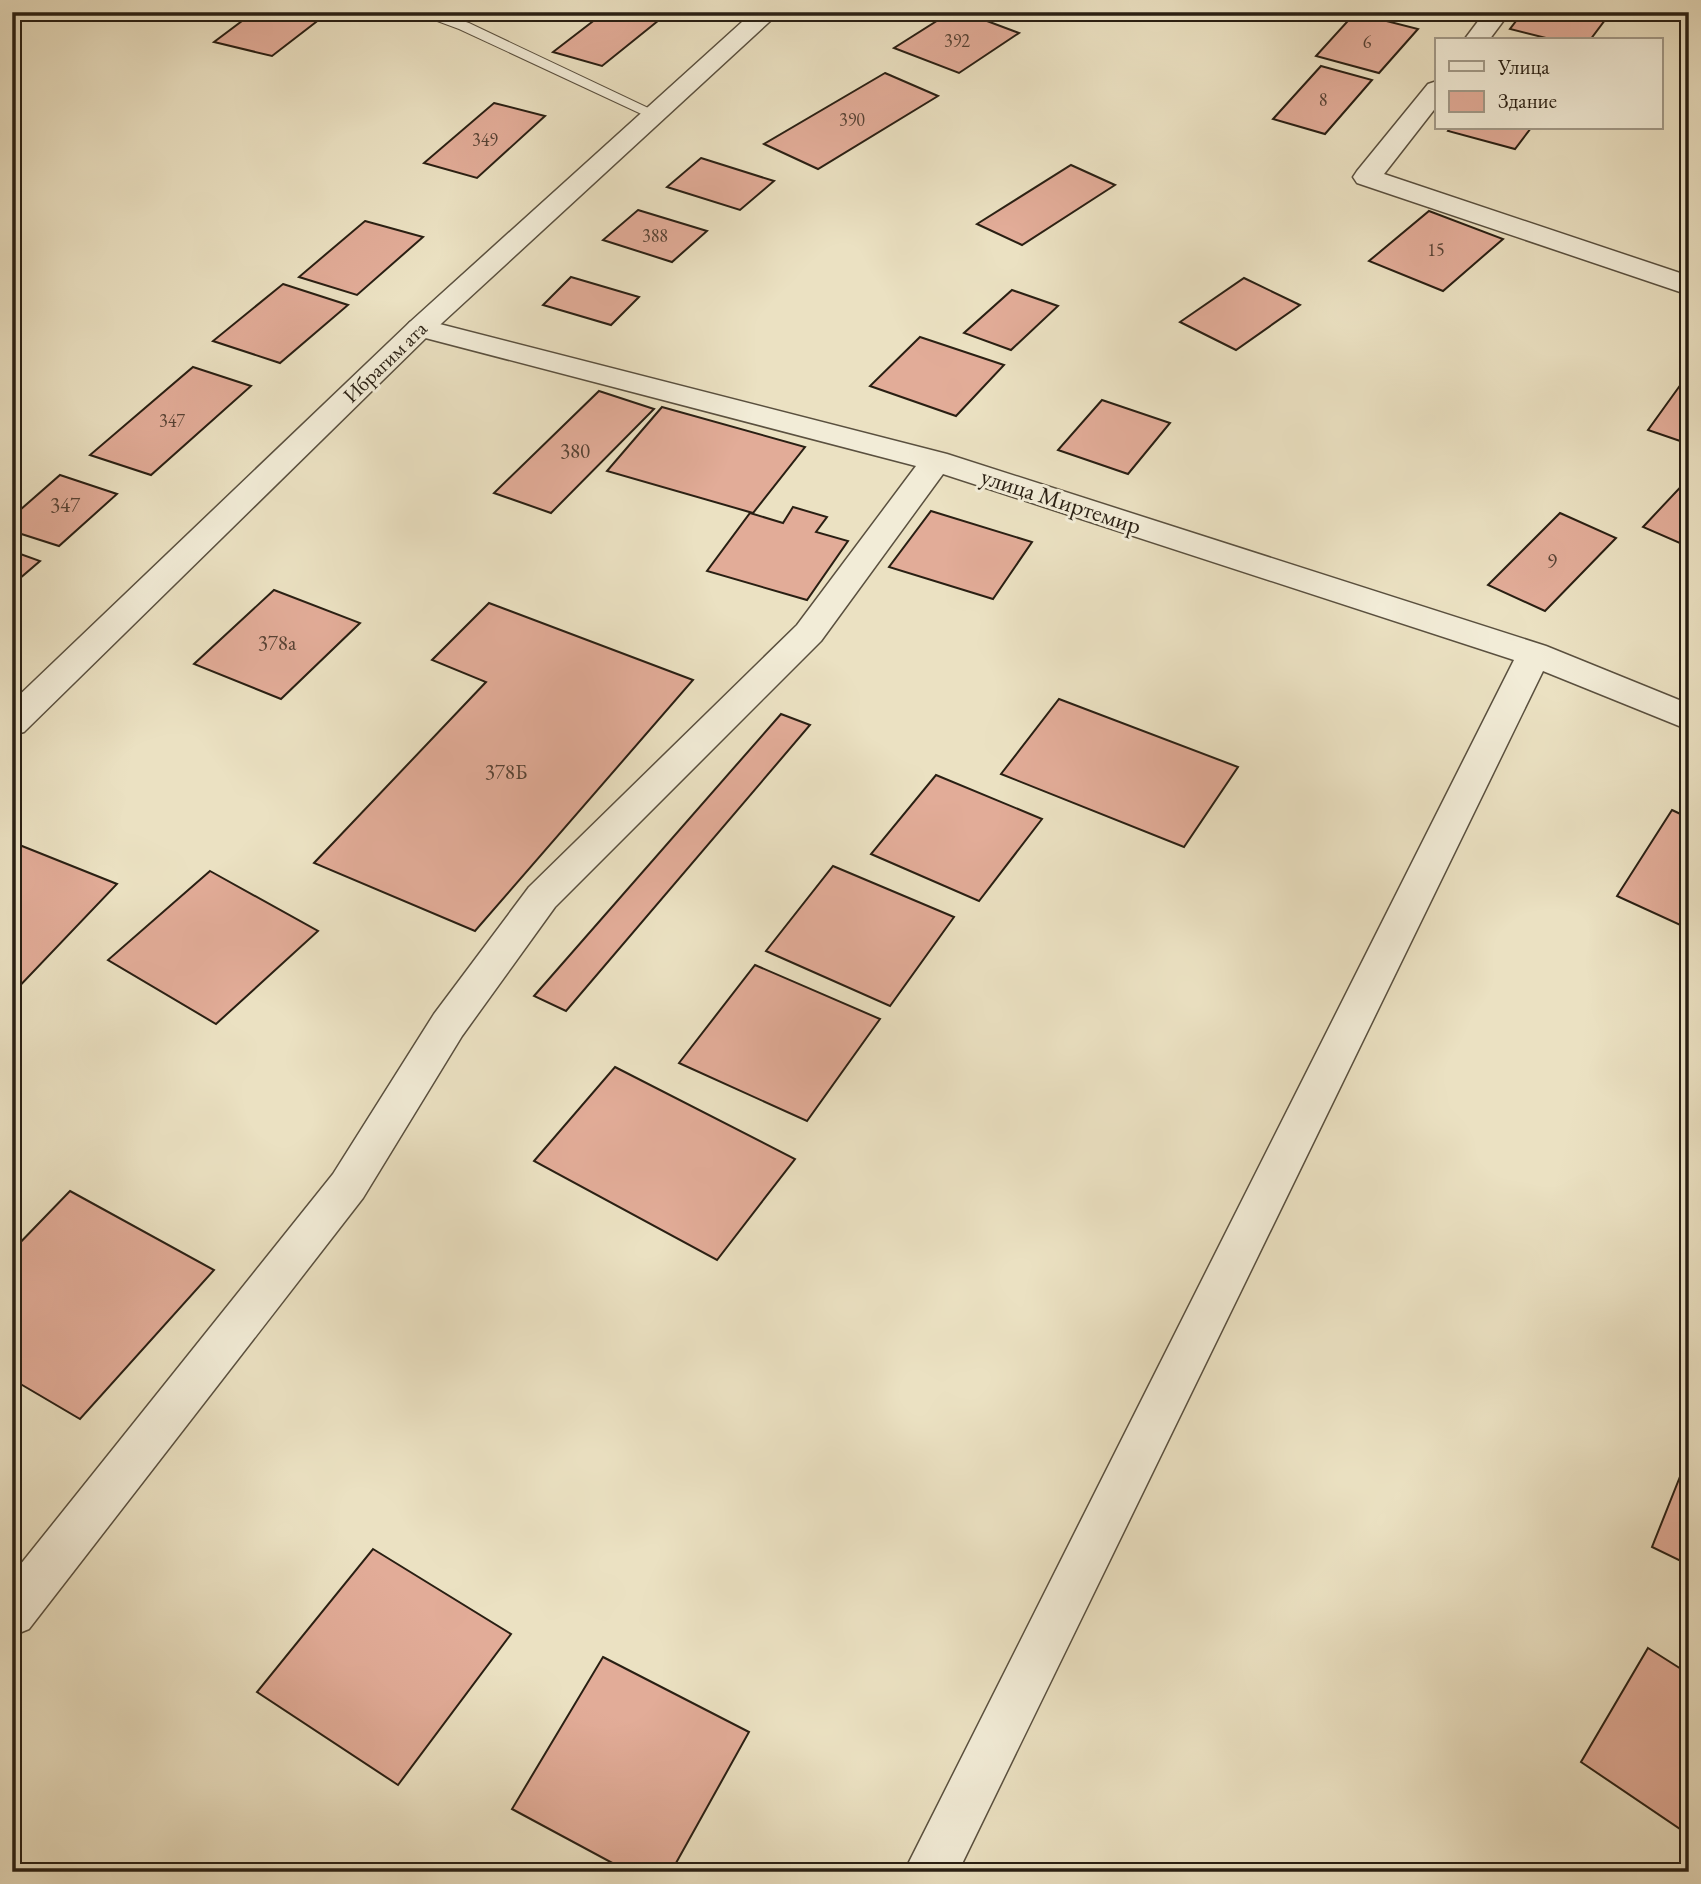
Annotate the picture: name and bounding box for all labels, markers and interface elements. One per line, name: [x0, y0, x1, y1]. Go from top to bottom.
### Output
house number: 392: [944, 29, 970, 52]
house number: 6: [1363, 30, 1372, 53]
legend: [1435, 38, 1662, 130]
text: Улица: [1497, 53, 1550, 80]
text: Здание: [1498, 87, 1557, 114]
house number: 8: [1319, 88, 1327, 111]
house number: 390: [839, 108, 865, 131]
house number: 349: [472, 128, 498, 151]
house number: 388: [642, 224, 668, 247]
house number: 15: [1427, 238, 1445, 261]
street label: Ибрагим ата: [337, 314, 433, 408]
house number: 347: [159, 409, 185, 432]
house number: 380: [560, 437, 590, 464]
street label: улица Миртемир: [977, 460, 1145, 541]
house number: 347: [50, 491, 81, 518]
house number: 9: [1547, 547, 1557, 574]
house number: 378а: [258, 629, 297, 656]
house number: 378Б: [485, 758, 527, 785]

